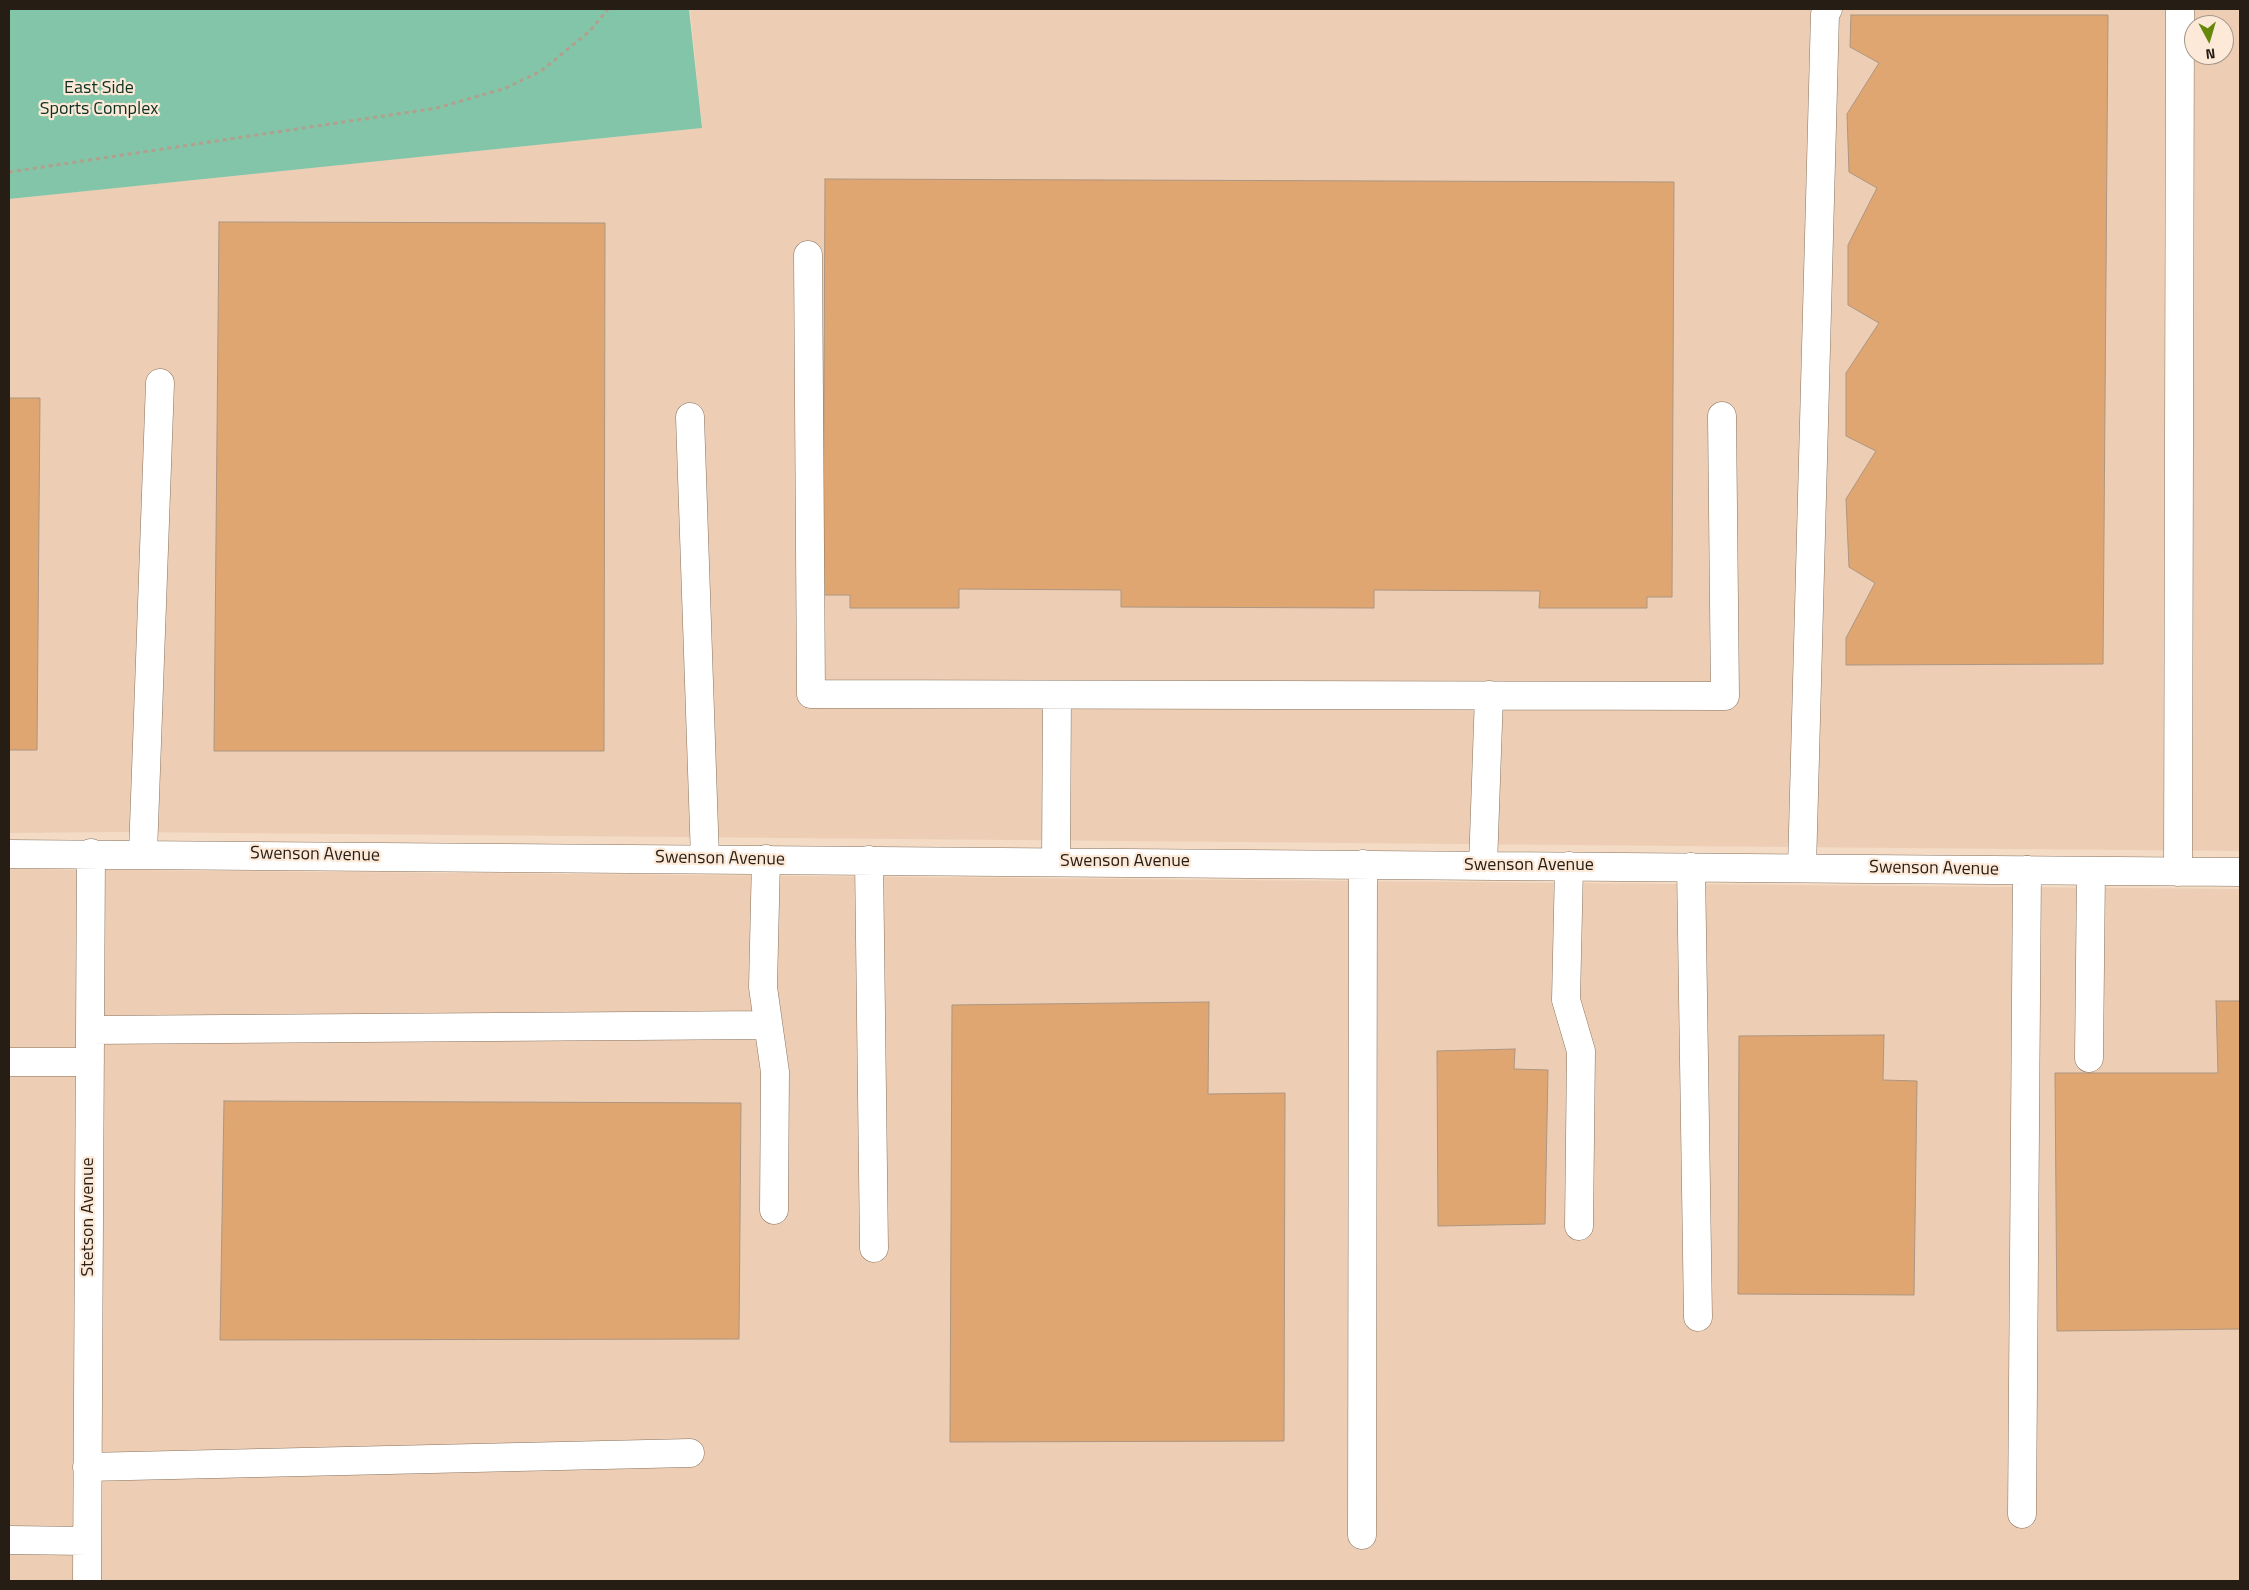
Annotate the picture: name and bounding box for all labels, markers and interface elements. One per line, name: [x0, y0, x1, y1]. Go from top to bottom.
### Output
north arrow: [2184, 15, 2234, 65]
text: N: [2205, 43, 2216, 65]
park label: East Side Sports Complex: [40, 78, 158, 120]
street label: Swenson Avenue: [250, 843, 380, 867]
street label: Swenson Avenue: [655, 847, 785, 871]
street label: Swenson Avenue: [1060, 851, 1190, 873]
street label: Swenson Avenue: [1464, 855, 1594, 877]
street label: Swenson Avenue: [1869, 857, 1999, 881]
street label: Stetson Avenue: [78, 1157, 100, 1277]

